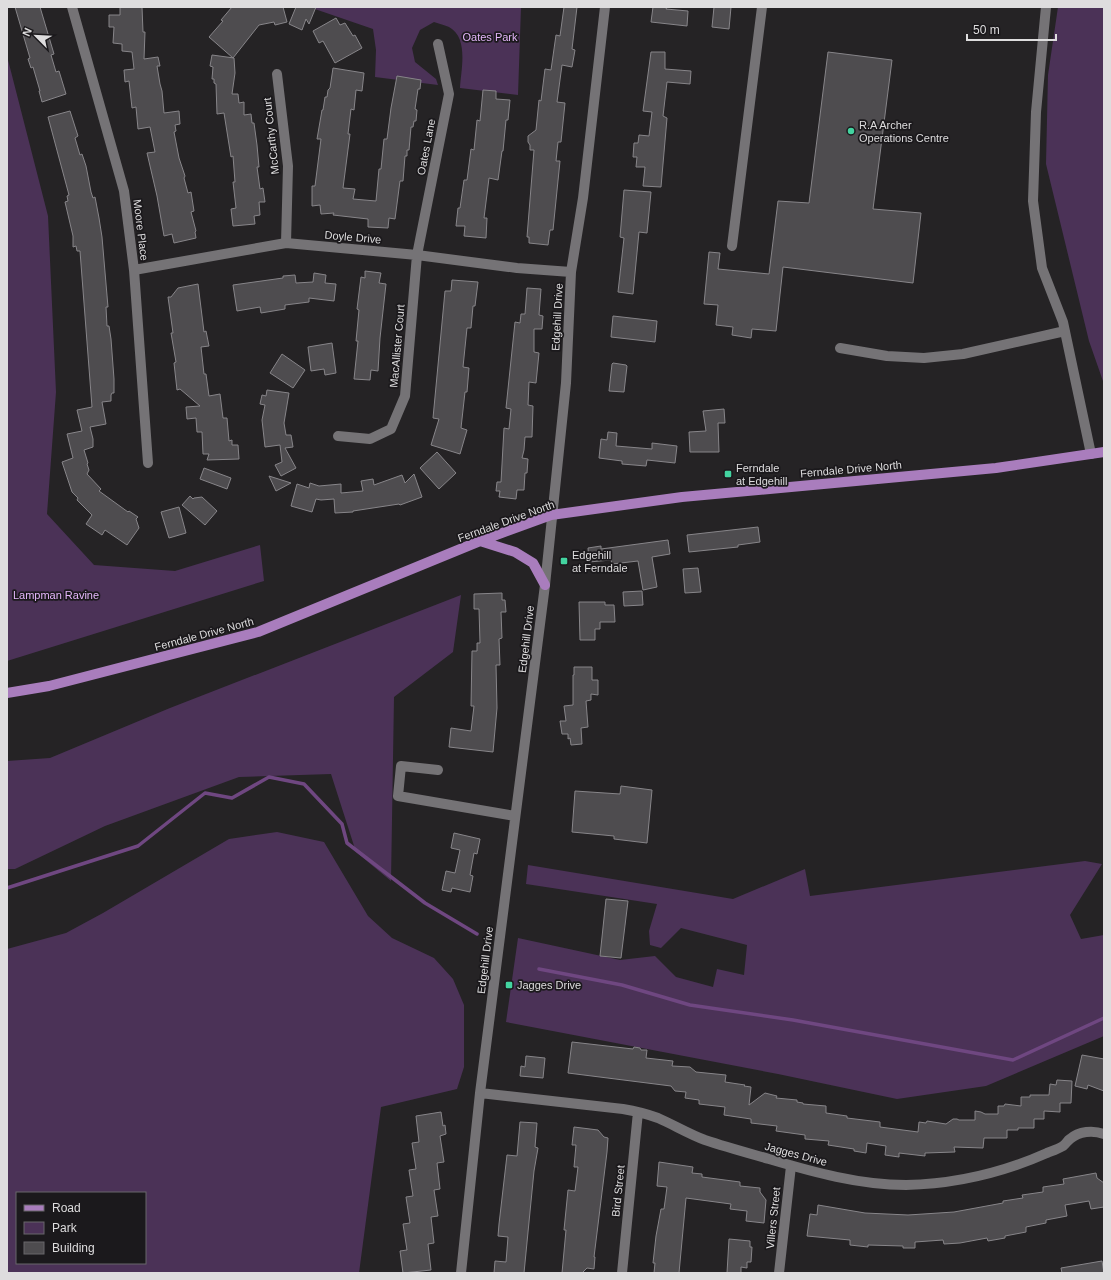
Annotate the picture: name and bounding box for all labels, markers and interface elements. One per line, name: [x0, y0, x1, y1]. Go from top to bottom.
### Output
north arrow: [16, 16, 56, 56]
scale bar: [967, 16, 1056, 42]
text: 50 m: [973, 23, 1000, 37]
text: N: [20, 26, 34, 38]
park label: Oates Park: [462, 31, 518, 43]
street label: McCarthy Court: [261, 97, 281, 175]
street label: Oates Lane: [415, 118, 437, 176]
place label: R.A Archer Operations Centre: [859, 119, 949, 144]
marker: R.A Archer Operations Centre: [846, 126, 856, 136]
street label: Moore Place: [131, 199, 151, 261]
street label: Doyle Drive: [324, 229, 382, 245]
street label: Edgehill Drive: [549, 283, 565, 351]
street label: MacAllister Court: [387, 304, 407, 388]
street label: Ferndale Drive North: [800, 459, 902, 479]
place label: Ferndale at Edgehill: [736, 462, 787, 487]
marker: Ferndale at Edgehill: [723, 469, 733, 479]
street label: Ferndale Drive North: [456, 498, 556, 544]
place label: Edgehill at Ferndale: [572, 549, 628, 574]
marker: Edgehill at Ferndale: [559, 556, 569, 566]
park label: Lampman Ravine: [13, 589, 99, 601]
street label: Edgehill Drive: [516, 605, 536, 673]
street label: Ferndale Drive North: [153, 615, 255, 653]
street label: Edgehill Drive: [475, 926, 495, 994]
place label: Jagges Drive: [517, 979, 581, 991]
marker: Jagges Drive: [504, 980, 514, 990]
street label: Jagges Drive: [763, 1140, 829, 1168]
street label: Bird Street: [609, 1165, 627, 1217]
street label: Villers Street: [764, 1186, 782, 1250]
legend: [16, 1192, 146, 1264]
text: Road: [52, 1201, 81, 1215]
text: Park: [52, 1221, 78, 1235]
text: Building: [52, 1241, 95, 1255]

